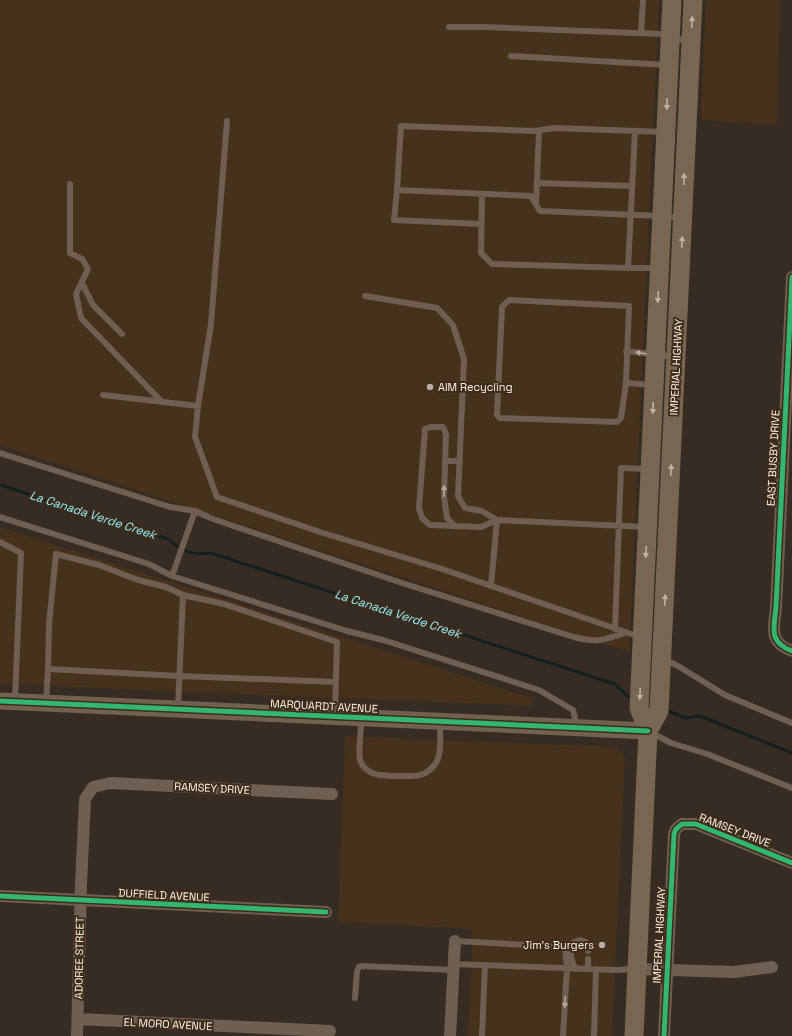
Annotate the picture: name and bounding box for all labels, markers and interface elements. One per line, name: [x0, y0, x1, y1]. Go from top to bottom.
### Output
one-way arrow: [688, 16, 695, 28]
one-way arrow: [664, 98, 670, 111]
one-way arrow: [681, 173, 688, 185]
one-way arrow: [678, 236, 685, 248]
one-way arrow: [655, 291, 662, 303]
street label: IMPERIAL HIGHWAY: [666, 318, 686, 416]
one-way arrow: [635, 350, 647, 356]
place label: AIM Recycling: [438, 380, 513, 394]
marker: AIM Recycling: [425, 382, 435, 392]
one-way arrow: [650, 402, 656, 415]
street label: EAST BUSBY DRIVE: [763, 410, 783, 506]
one-way arrow: [668, 463, 674, 476]
one-way arrow: [441, 484, 447, 497]
water label: La Canada Verde Creek: [28, 487, 160, 543]
one-way arrow: [643, 546, 650, 558]
water label: La Canada Verde Creek: [333, 586, 465, 642]
one-way arrow: [662, 593, 668, 606]
one-way arrow: [636, 688, 643, 700]
street label: MARQUARDT AVENUE: [270, 696, 378, 716]
street label: RAMSEY DRIVE: [174, 779, 250, 797]
street label: RAMSEY DRIVE: [697, 810, 773, 850]
street label: DUFFIELD AVENUE: [118, 886, 210, 904]
street label: IMPERIAL HIGHWAY: [649, 886, 669, 984]
street label: ADOREE STREET: [71, 916, 87, 999]
place label: Jim's Burgers: [523, 938, 594, 952]
marker: Jim's Burgers: [597, 940, 607, 950]
one-way arrow: [562, 996, 568, 1009]
street label: EL MORO AVENUE: [123, 1015, 213, 1033]

